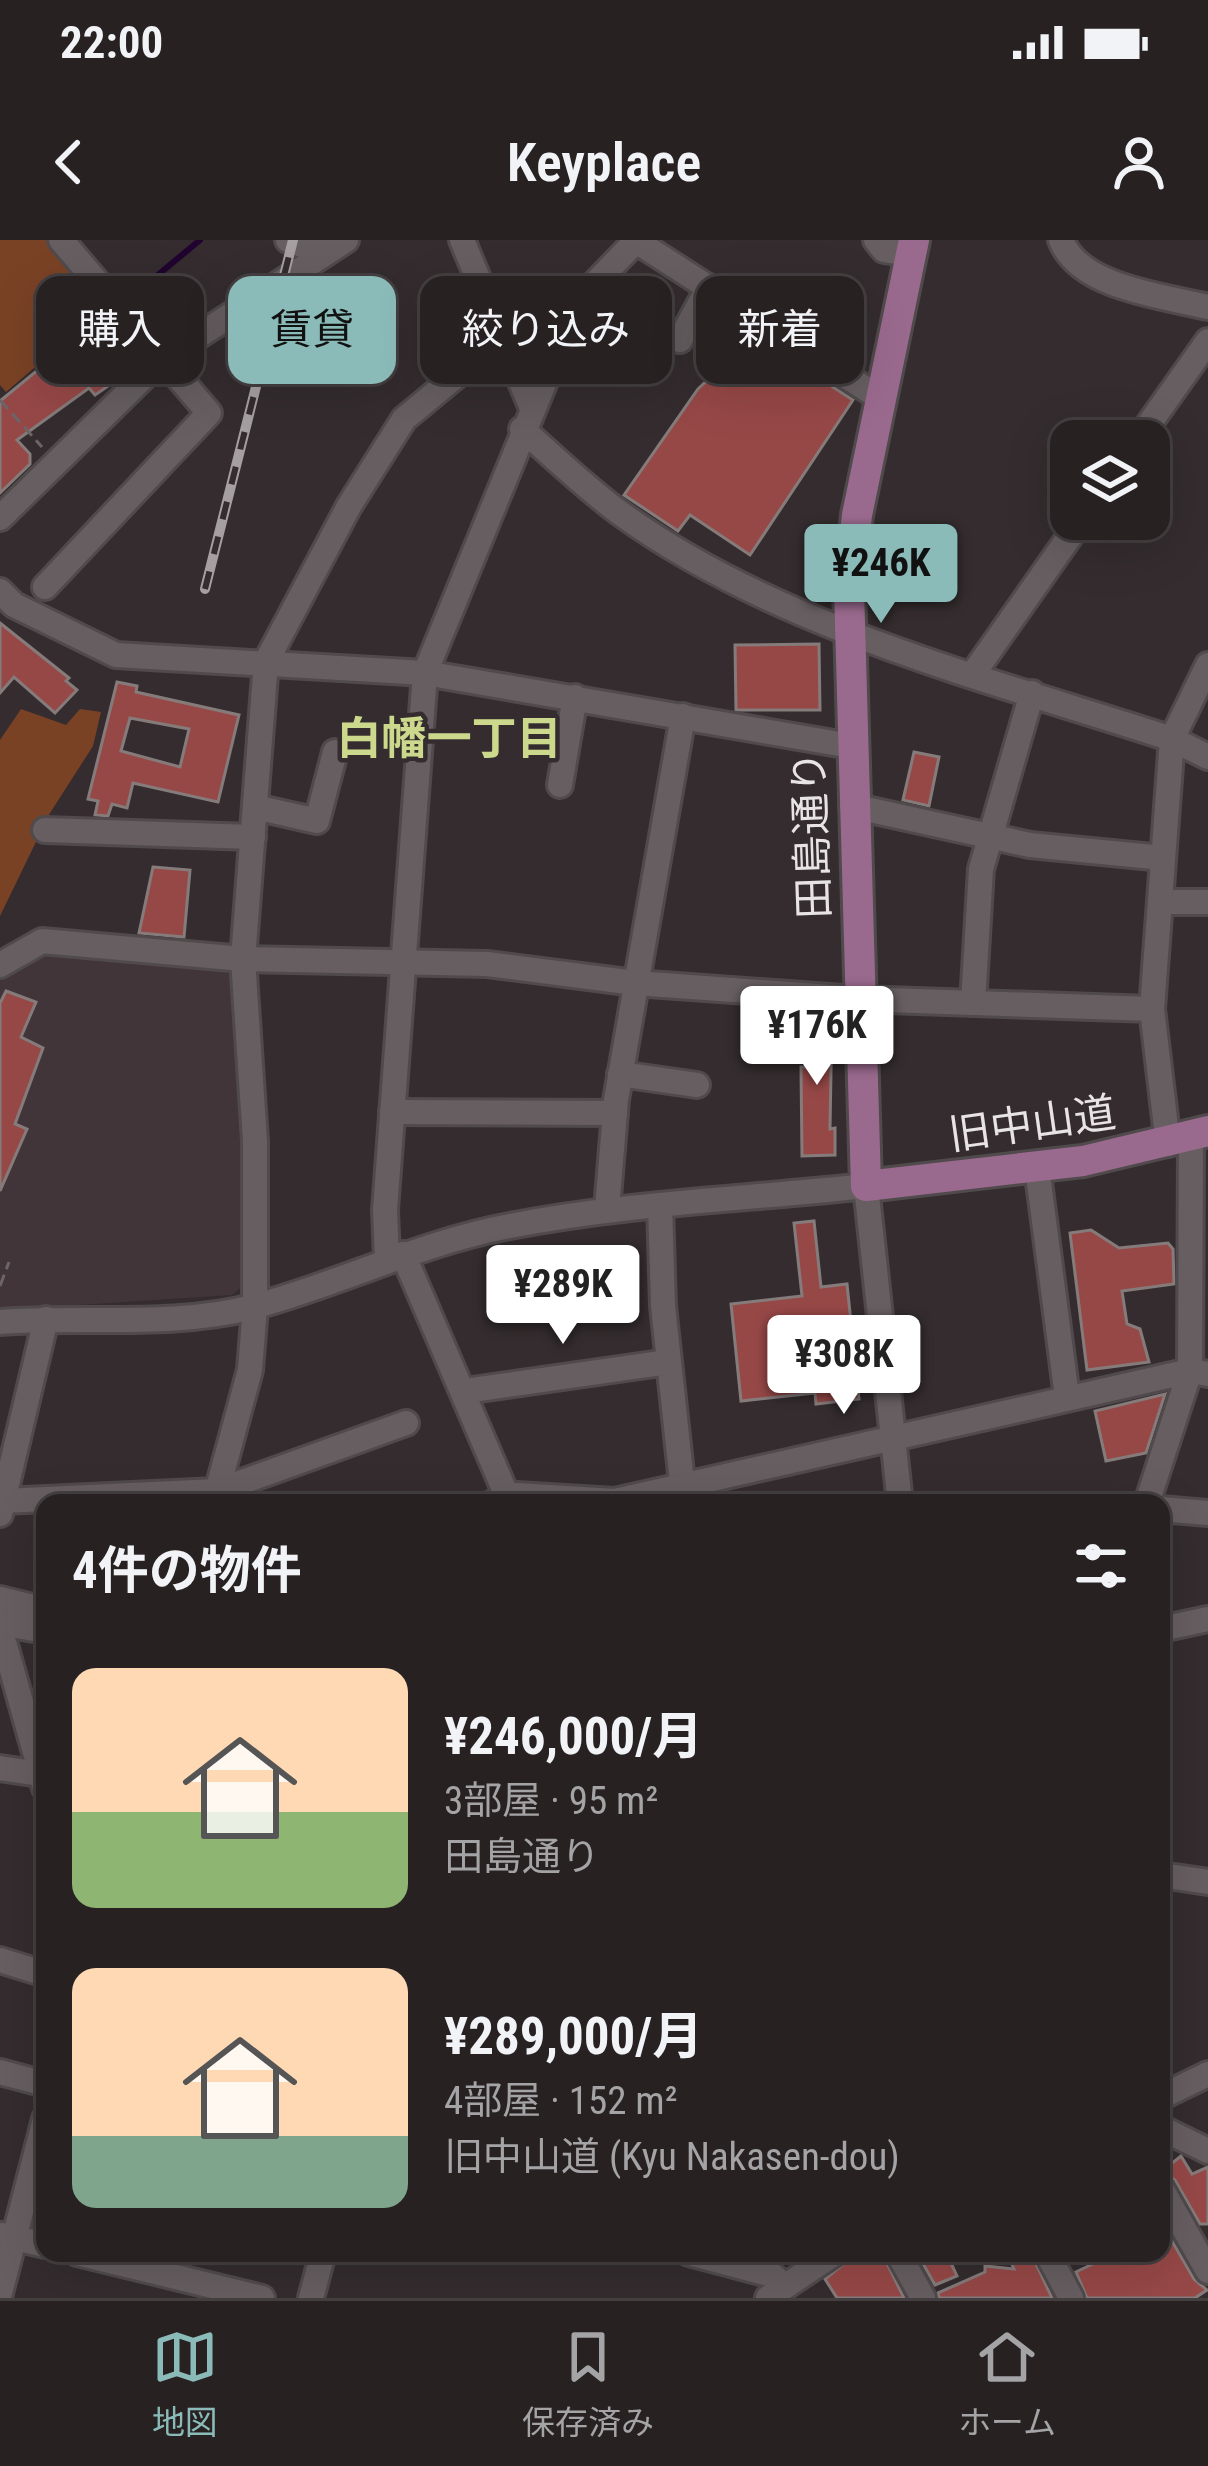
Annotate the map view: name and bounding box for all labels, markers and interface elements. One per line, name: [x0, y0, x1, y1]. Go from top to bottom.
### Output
text: 22:00: [60, 16, 163, 69]
icon: back: [36, 129, 102, 195]
icon: person: [1106, 129, 1172, 195]
text: Keyplace: [507, 131, 701, 194]
chip: 購入: [36, 276, 204, 384]
chip: 賃貸: [228, 276, 396, 384]
chip: 絞り込み: [420, 276, 672, 384]
chip: 新着: [696, 276, 864, 384]
map controls: [1050, 420, 1170, 540]
button: layers: [1050, 420, 1170, 540]
pin: ¥246K: [797, 524, 965, 626]
text: ¥246K: [831, 540, 931, 586]
district label: 白幡一丁目: [336, 712, 562, 765]
street label: 田島通り: [784, 750, 839, 920]
pin: ¥176K: [733, 986, 901, 1088]
text: ¥176K: [767, 1002, 867, 1048]
street label: 旧中山道: [945, 1088, 1119, 1159]
pin: ¥289K: [479, 1245, 647, 1347]
text: ¥289K: [513, 1261, 613, 1307]
pin: ¥308K: [760, 1315, 928, 1417]
text: ¥308K: [794, 1331, 894, 1377]
icon: filters: [1068, 1533, 1134, 1599]
text: 4件の物件: [72, 1541, 302, 1600]
text: ¥246,000/月: [444, 1707, 703, 1766]
icon: home: [168, 1716, 312, 1860]
text: 3部屋 · 95 m²: [444, 1778, 658, 1824]
text: 田島通り: [444, 1834, 600, 1880]
text: ¥289,000/月: [444, 2007, 703, 2066]
icon: home: [168, 2016, 312, 2160]
text: 4部屋 · 152 m²: [444, 2078, 678, 2124]
text: 旧中山道 (Kyu Nakasen-dou): [444, 2134, 900, 2180]
tab: 地図: [152, 2324, 218, 2444]
tab: 保存済み: [522, 2324, 654, 2444]
tab: ホーム: [958, 2324, 1056, 2444]

